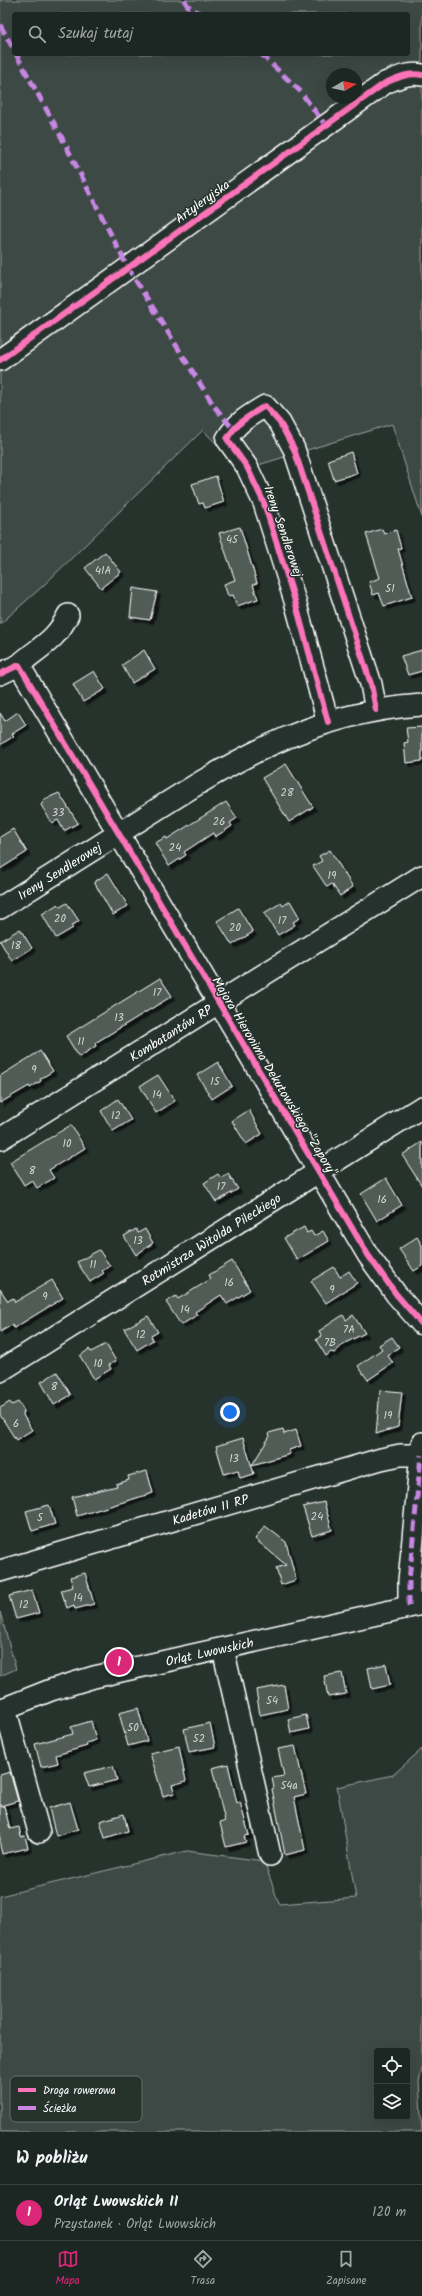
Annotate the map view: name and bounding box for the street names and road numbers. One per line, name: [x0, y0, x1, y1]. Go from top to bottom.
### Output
street label: Artyleryjska: [171, 175, 235, 229]
street label: Ireny Sendlerowej: [257, 483, 308, 581]
street label: Ireny Sendlerowej: [14, 837, 107, 906]
street label: Majora Hieronima Dekutowskiego "Zapory": [205, 973, 342, 1181]
street label: Kombatantów RP: [126, 1000, 218, 1068]
street label: Rotmistrza Witolda Pileckiego: [138, 1188, 286, 1292]
street label: Kadetów II RP: [170, 1489, 252, 1532]
street label: Orląt Lwowskich: [164, 1633, 256, 1673]

